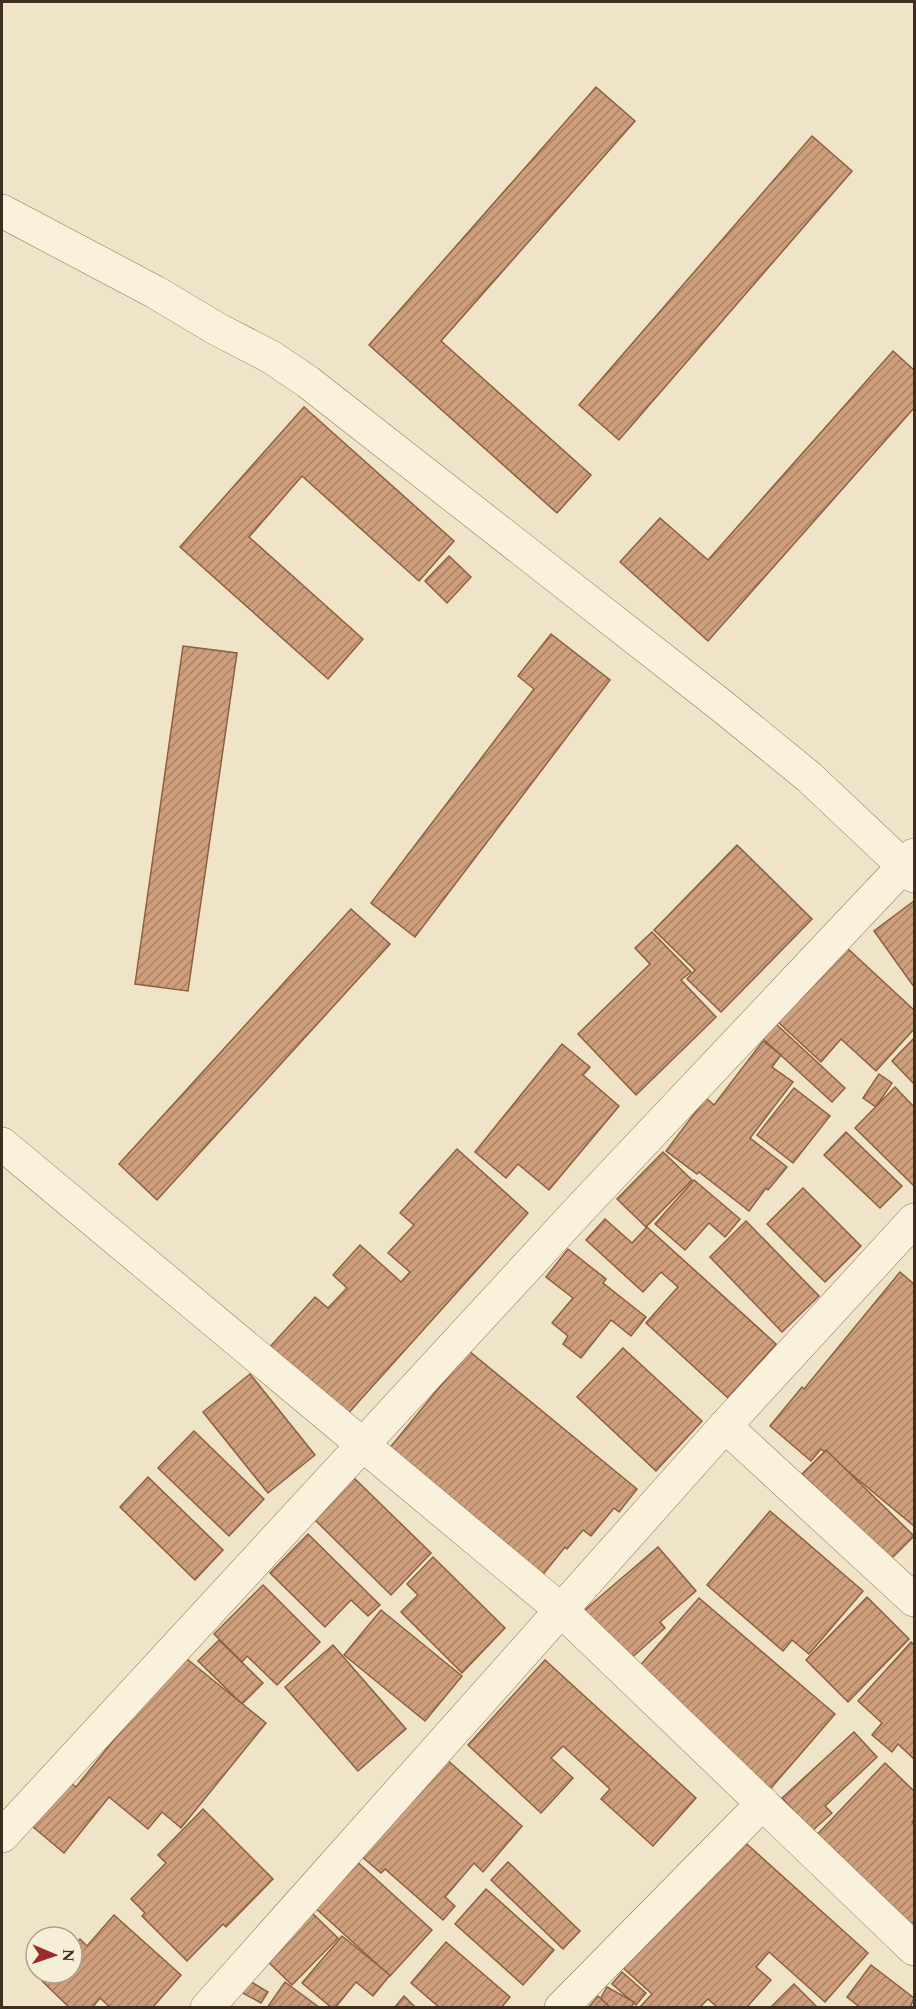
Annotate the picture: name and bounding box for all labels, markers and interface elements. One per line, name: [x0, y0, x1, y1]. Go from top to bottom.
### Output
north arrow: [24, 1925, 84, 1985]
text: N: [56, 1949, 80, 1962]

